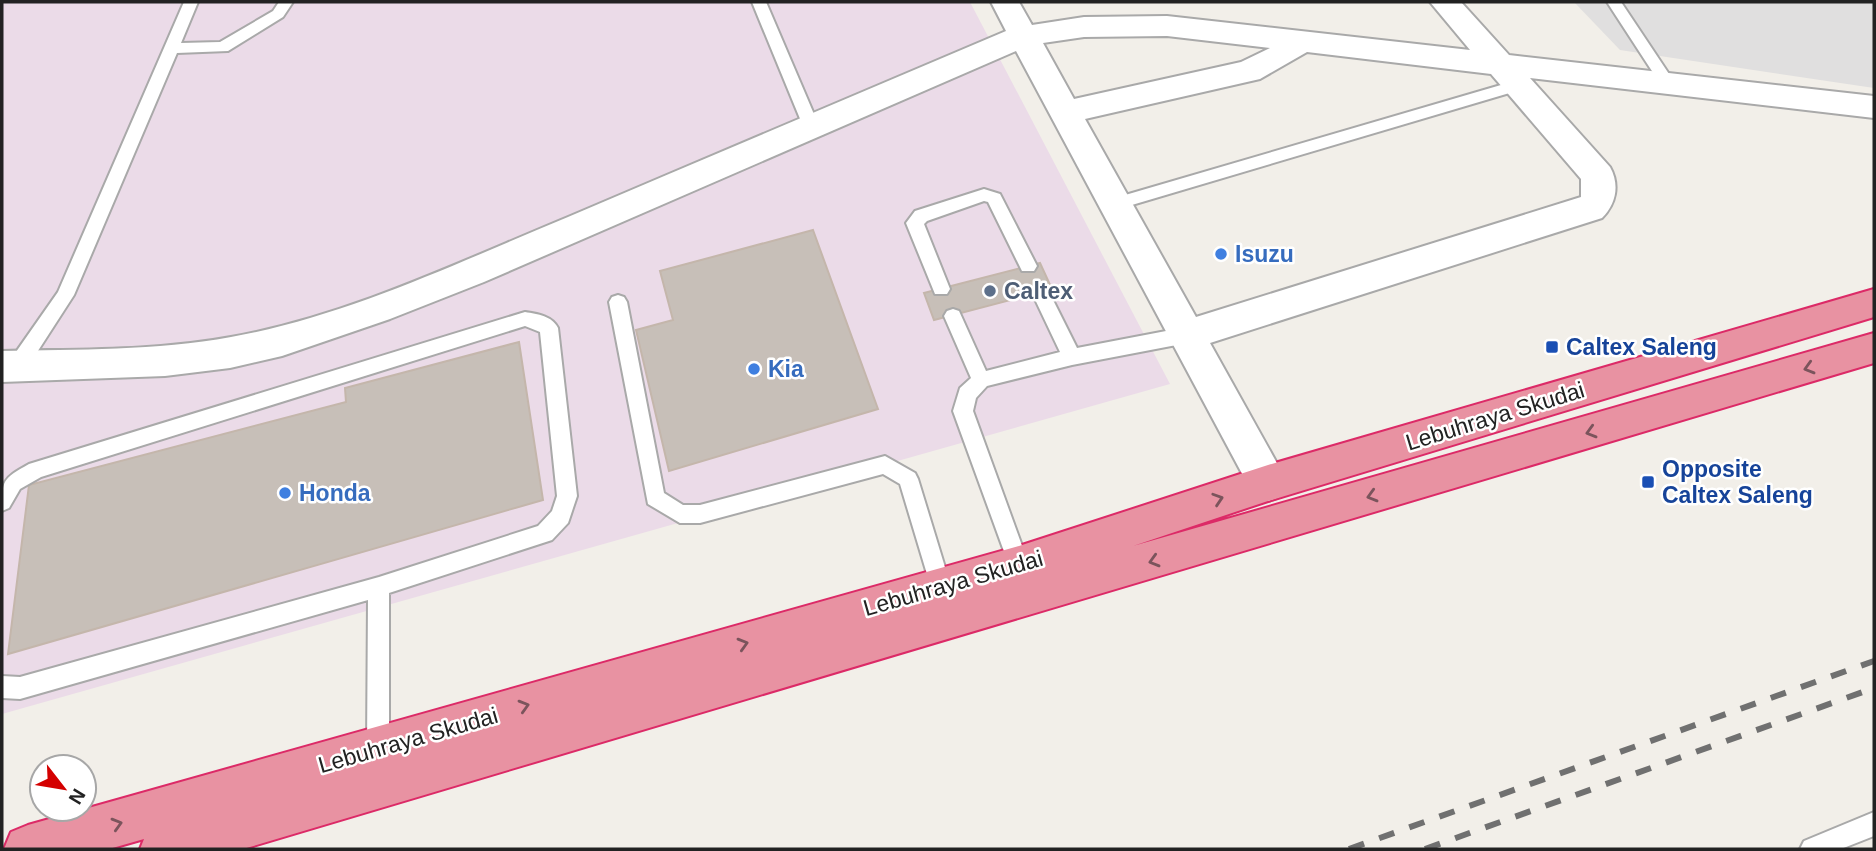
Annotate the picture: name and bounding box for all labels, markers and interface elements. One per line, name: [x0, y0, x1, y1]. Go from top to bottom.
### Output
place label: Isuzu: [1235, 241, 1294, 267]
marker: Isuzu: [1213, 246, 1229, 262]
place label: Caltex: [1004, 278, 1073, 304]
marker: Caltex: [982, 283, 998, 299]
place label: Caltex Saleng: [1566, 334, 1717, 360]
marker: Caltex Saleng: [1544, 339, 1560, 355]
place label: Kia: [768, 356, 804, 382]
one-way arrow: [1803, 359, 1815, 374]
marker: Kia: [746, 361, 762, 377]
street label: Lebuhraya Skudai: [1403, 376, 1587, 456]
one-way arrow: [1585, 424, 1597, 438]
place label: Opposite Caltex Saleng: [1662, 456, 1813, 508]
marker: Opposite Caltex Saleng: [1640, 474, 1656, 490]
place label: Honda: [299, 480, 371, 506]
marker: Honda: [277, 485, 293, 501]
one-way arrow: [1367, 488, 1379, 503]
one-way arrow: [1212, 493, 1224, 508]
street label: Lebuhraya Skudai: [860, 545, 1046, 621]
one-way arrow: [1148, 552, 1160, 567]
one-way arrow: [737, 637, 749, 652]
one-way arrow: [518, 700, 530, 715]
street label: Lebuhraya Skudai: [315, 702, 501, 778]
north arrow: [28, 753, 98, 823]
text: N: [65, 785, 90, 808]
one-way arrow: [111, 817, 123, 832]

